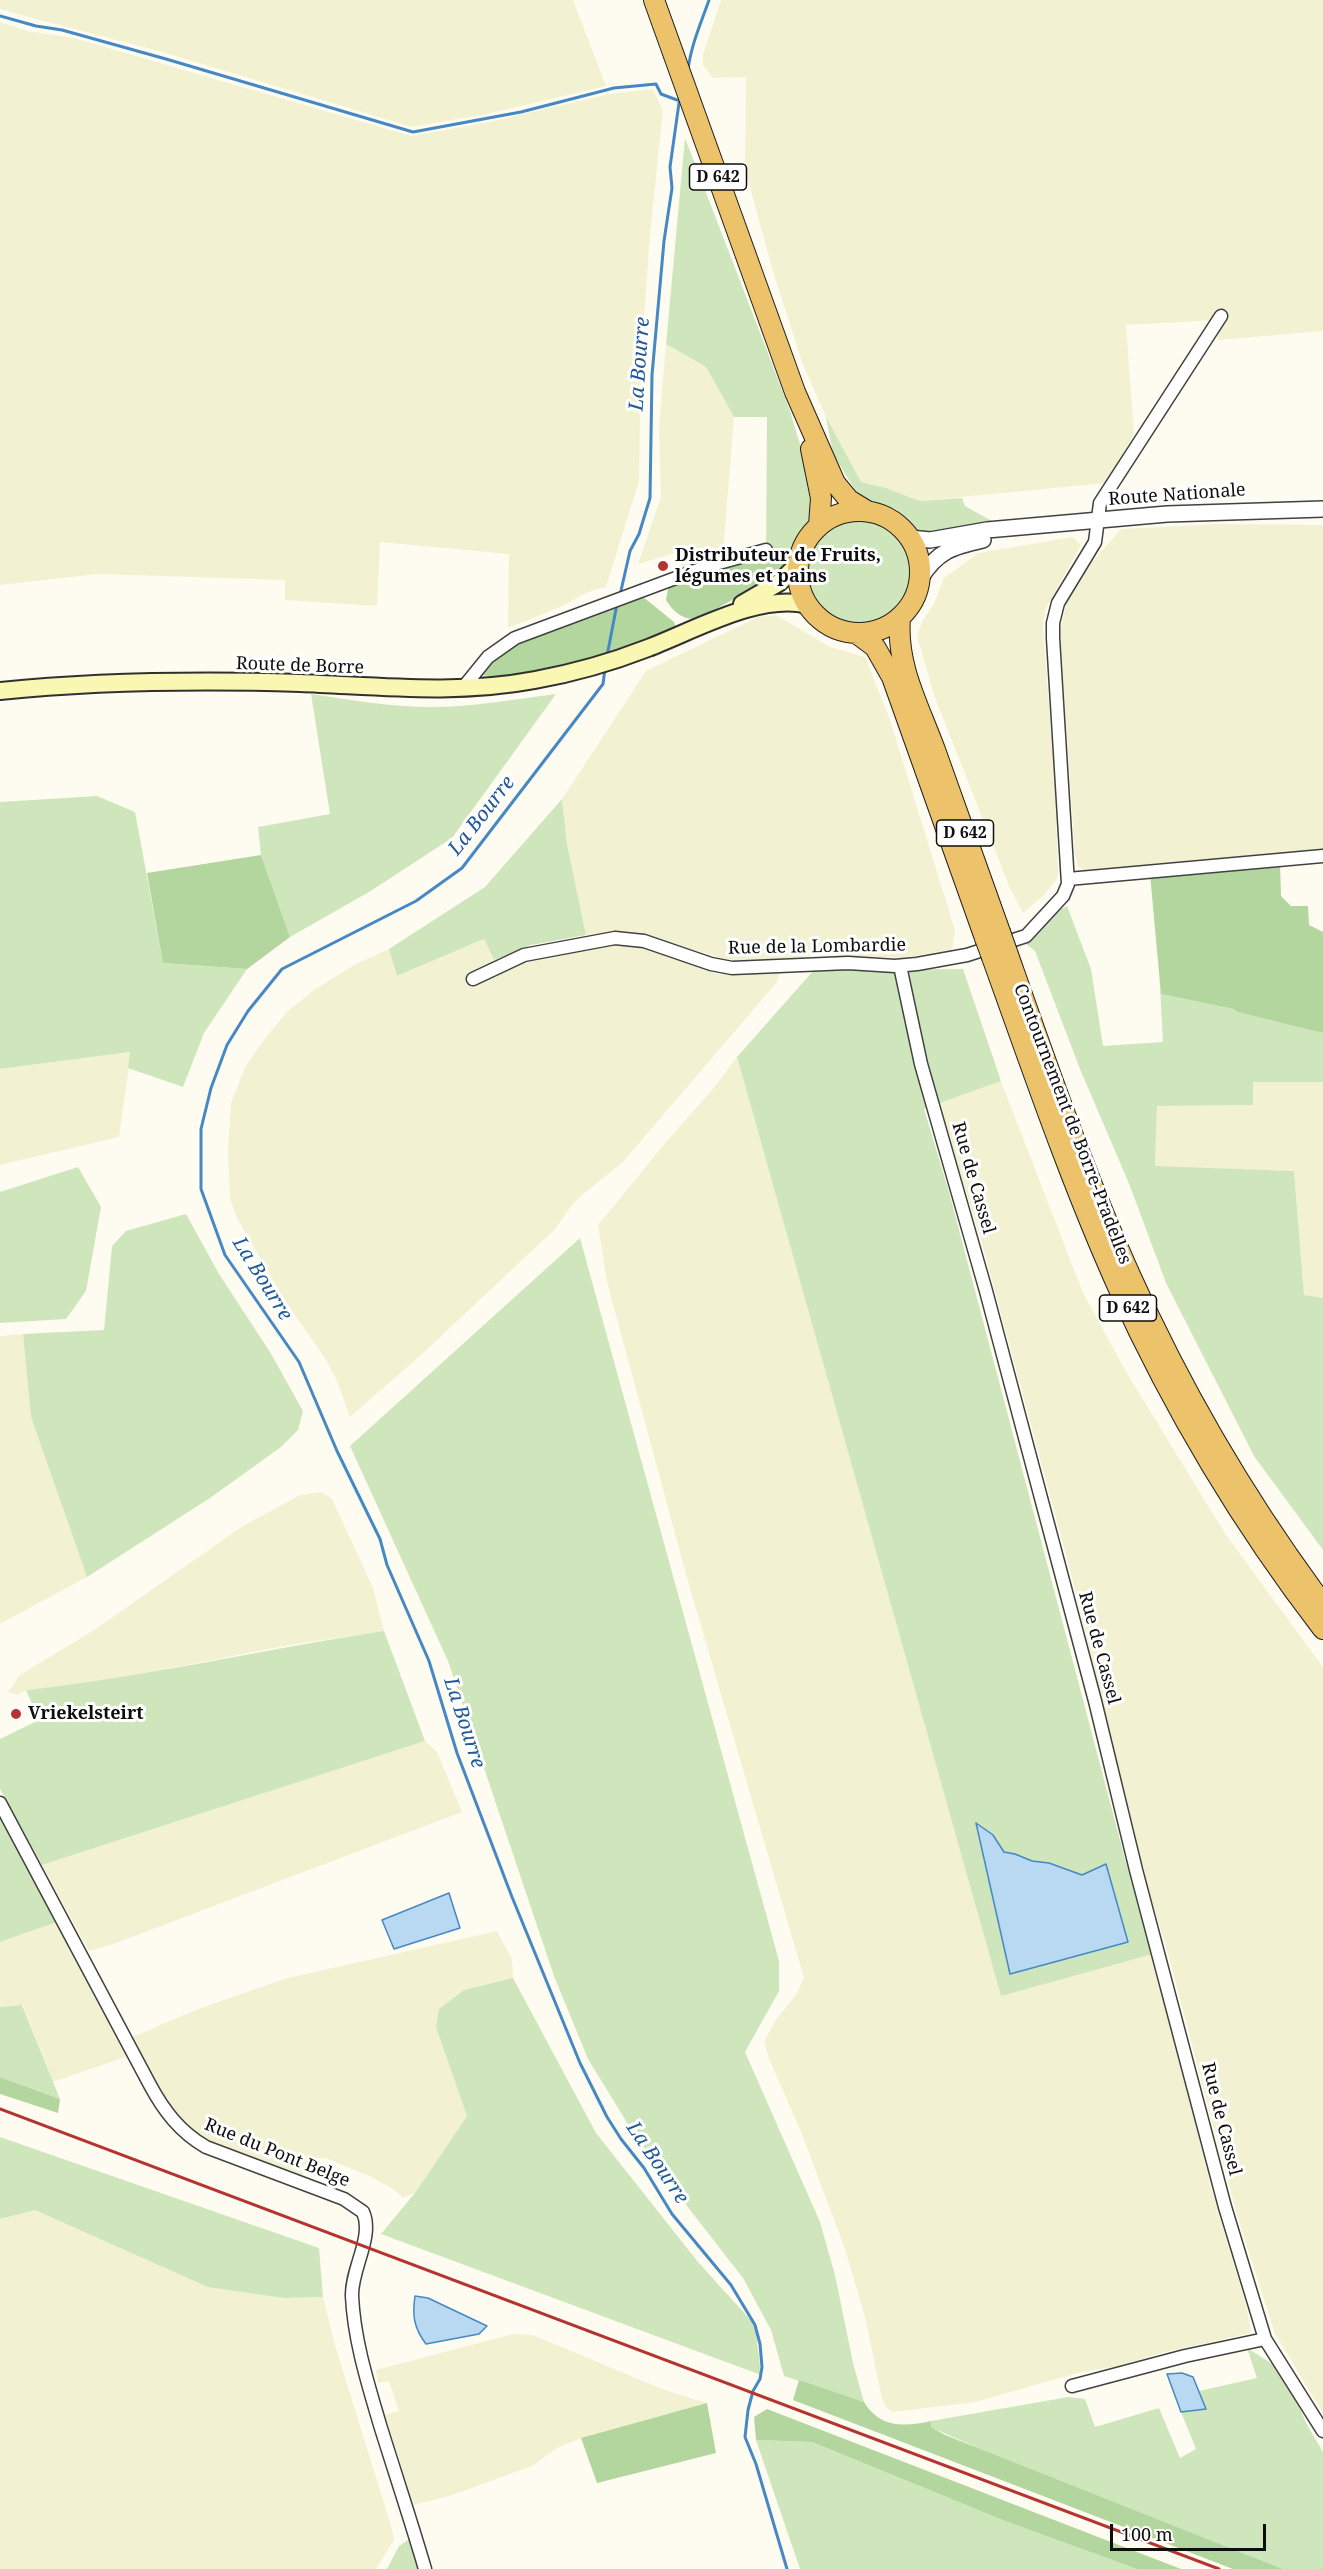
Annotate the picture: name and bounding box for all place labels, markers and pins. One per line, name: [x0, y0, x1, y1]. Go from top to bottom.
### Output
place label: Distributeur de Fruits, légumes et pains: [675, 545, 881, 588]
marker: Distributeur de Fruits, légumes et pains: [656, 559, 670, 573]
place label: Vriekelsteirt: [28, 1703, 144, 1725]
marker: Vriekelsteirt: [9, 1707, 23, 1721]

